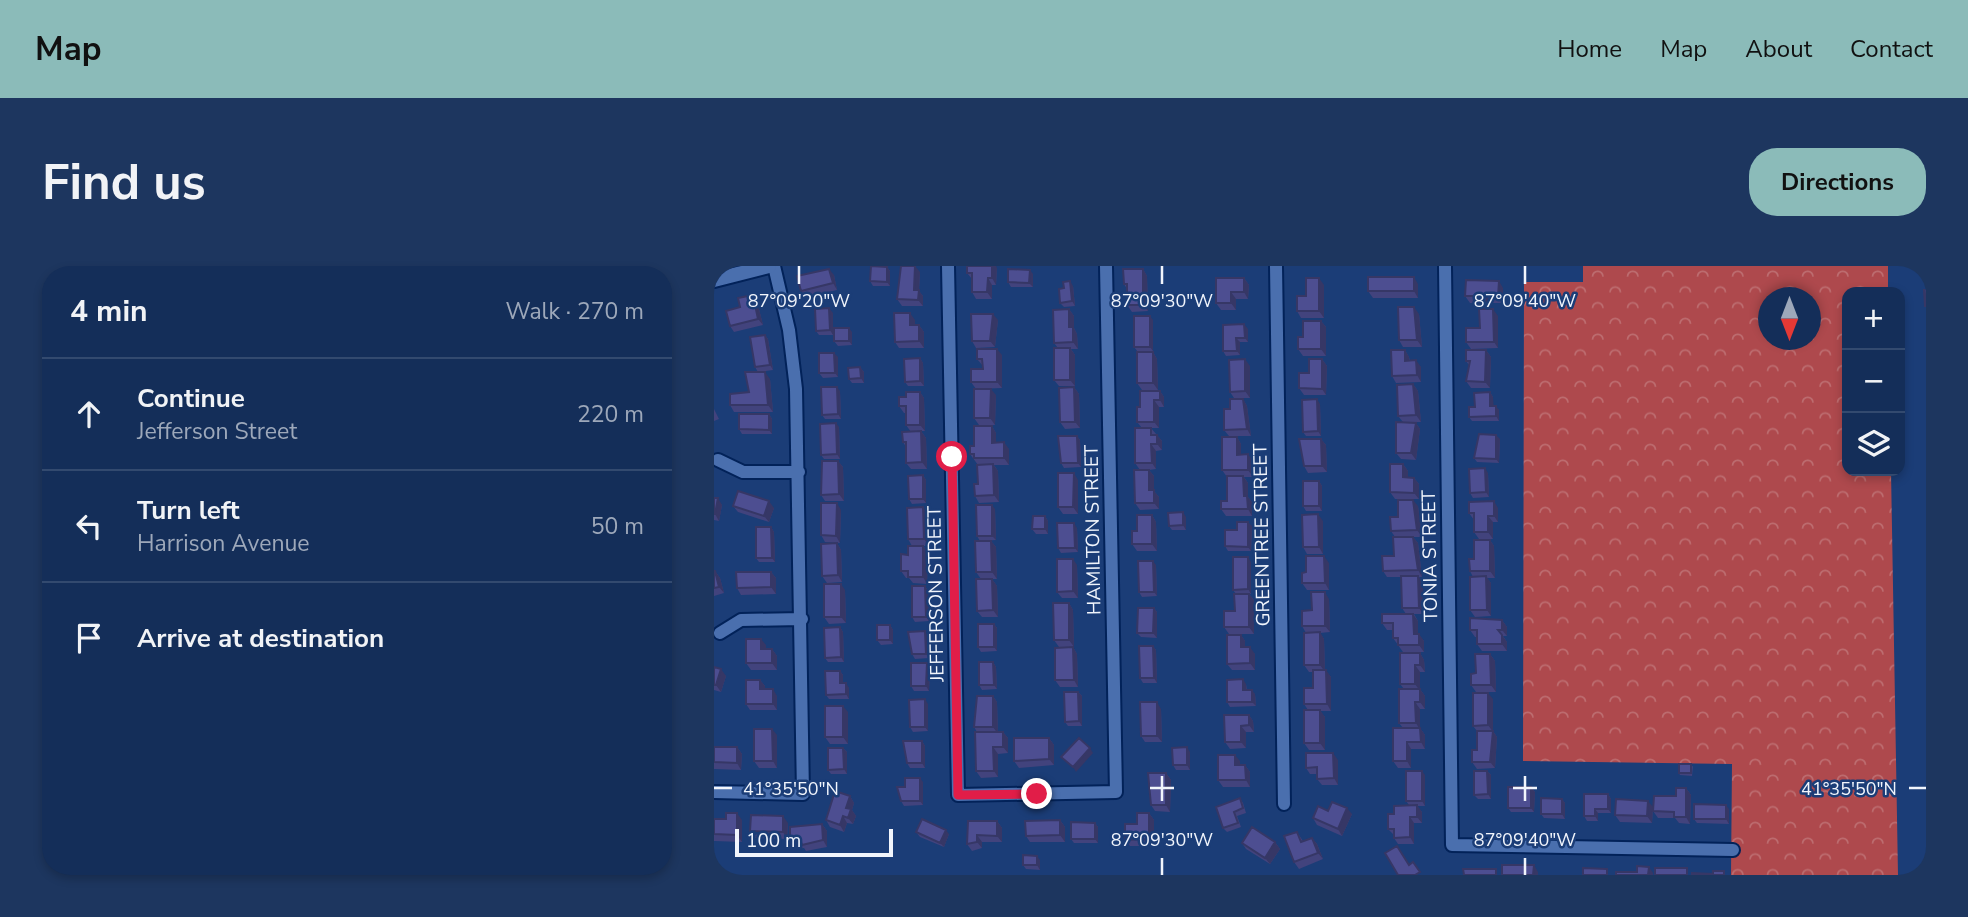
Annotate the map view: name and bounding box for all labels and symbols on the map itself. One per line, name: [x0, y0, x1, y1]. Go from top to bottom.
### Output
north arrow: [1758, 287, 1821, 350]
text: 87°09'20"W: [748, 289, 850, 313]
text: 87°09'30"W: [1111, 289, 1213, 313]
text: 87°09'40"W: [1474, 289, 1576, 313]
route start: [936, 441, 967, 472]
street label: GREENTREE STREET: [1247, 443, 1277, 627]
street label: HAMILTON STREET: [1079, 444, 1107, 615]
street label: TONIA STREET: [1416, 489, 1444, 622]
street label: JEFFERSON STREET: [921, 505, 951, 683]
text: 41°35'50"N: [743, 777, 839, 801]
text: 41°35'50"N: [1801, 777, 1897, 801]
route end: [1021, 778, 1052, 809]
scale bar: [735, 826, 892, 858]
text: 87°09'30"W: [1111, 828, 1213, 852]
text: 87°09'40"W: [1474, 828, 1576, 852]

